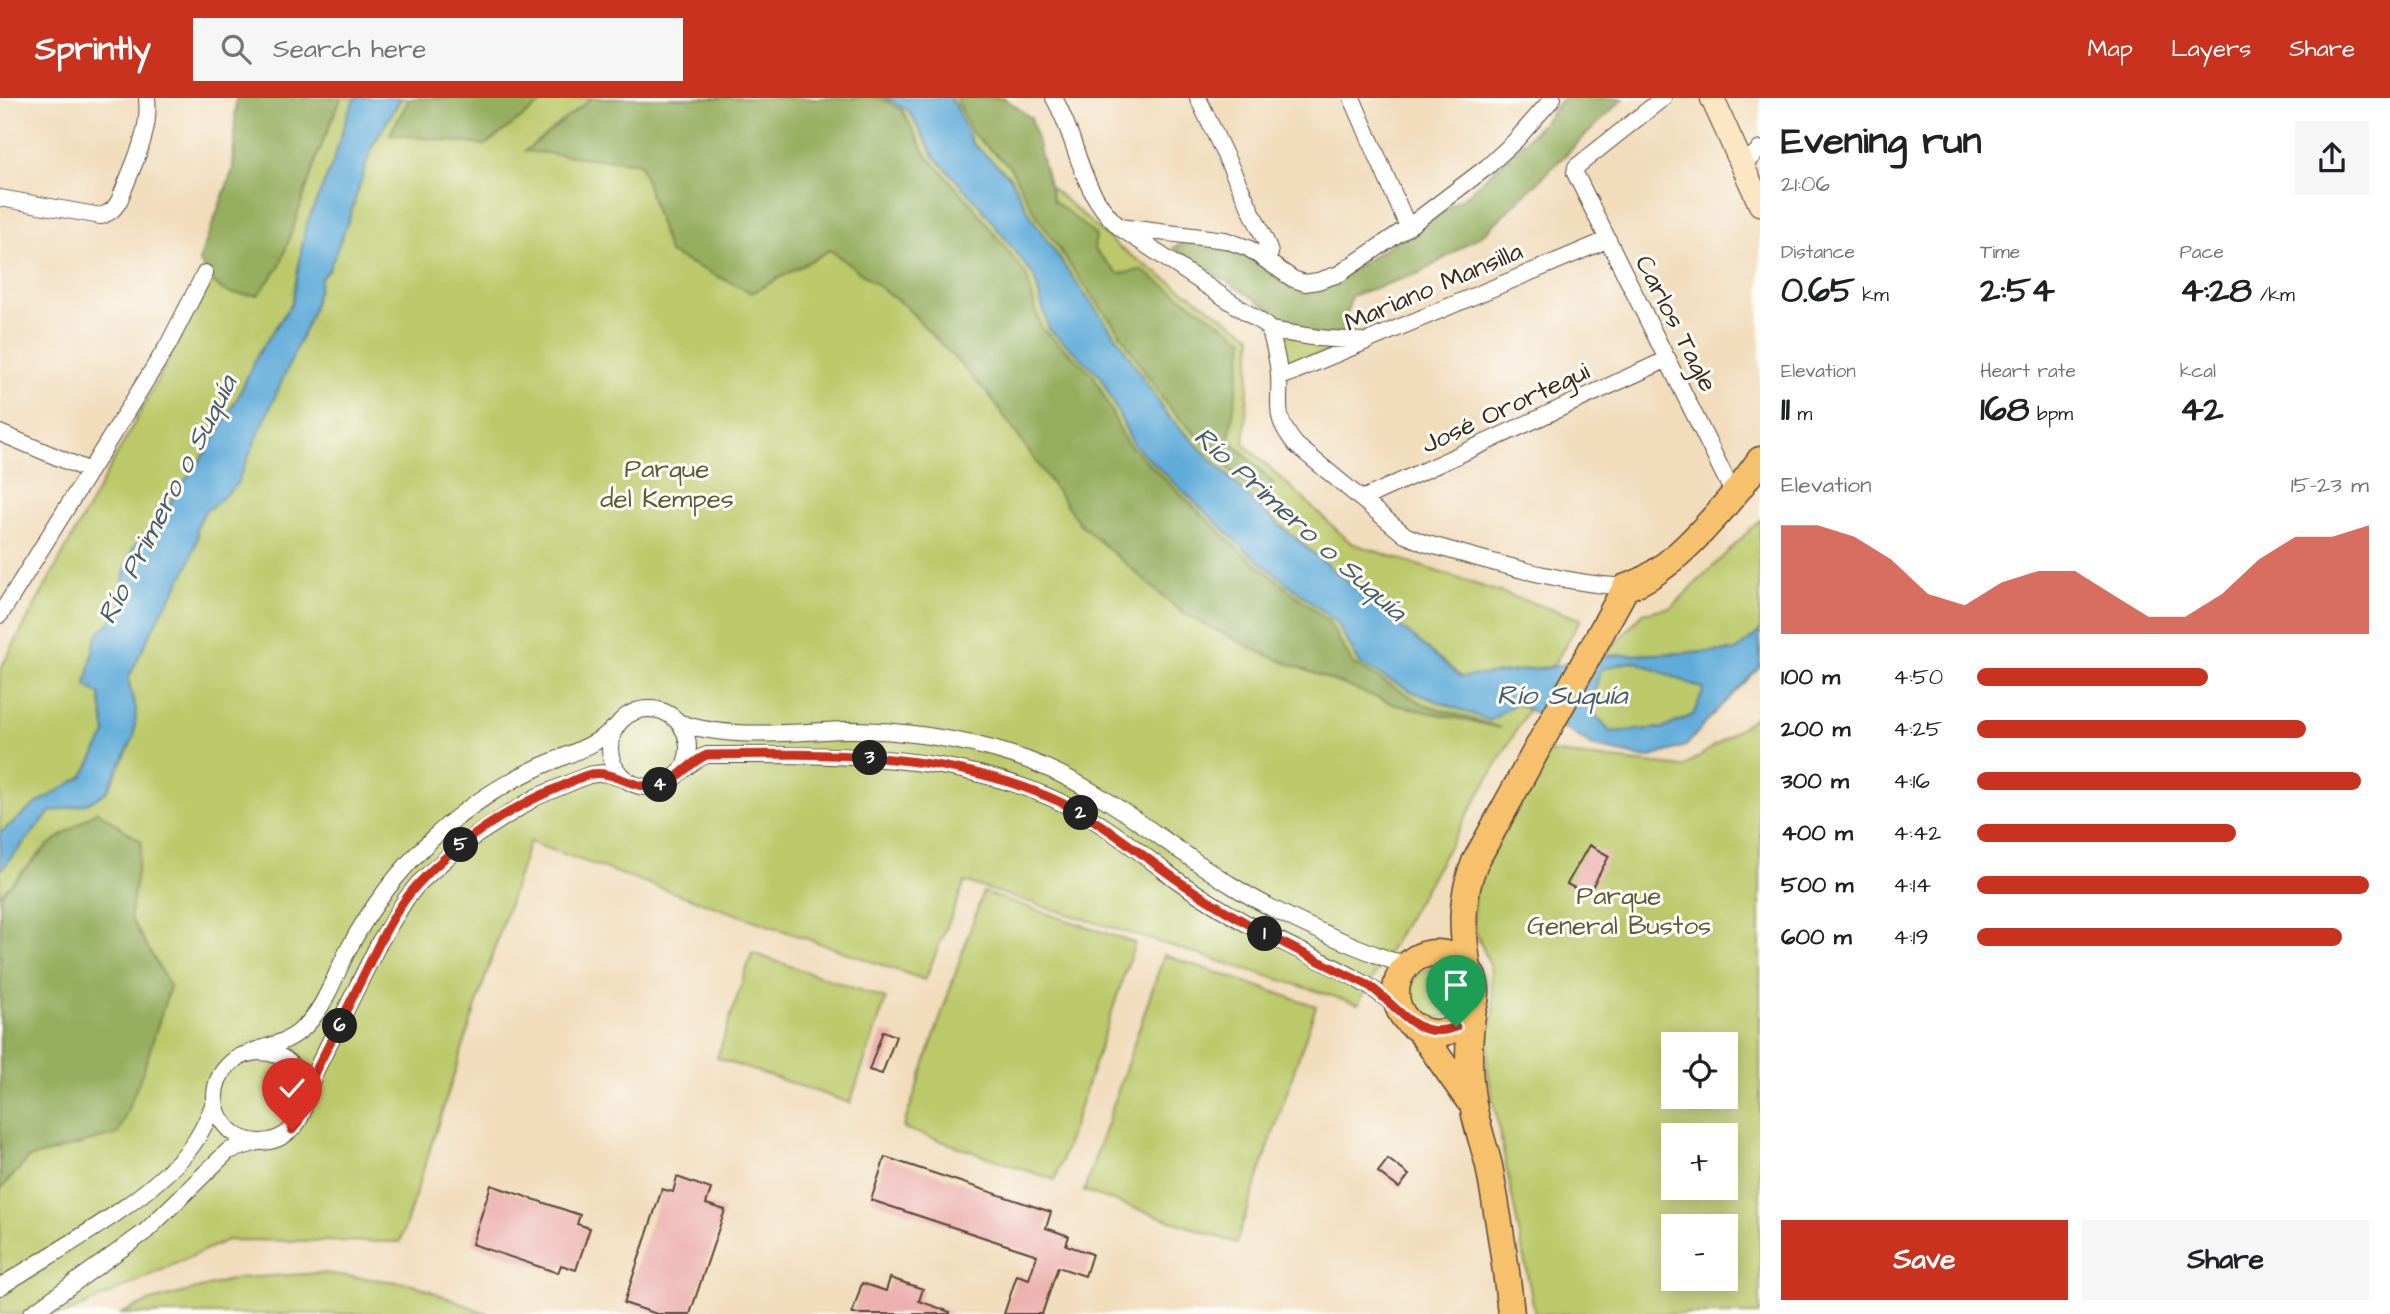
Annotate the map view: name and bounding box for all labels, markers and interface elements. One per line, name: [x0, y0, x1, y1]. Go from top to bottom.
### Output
search box: [193, 18, 683, 81]
text: Sprintly: [35, 26, 151, 72]
icon: search: [217, 30, 255, 68]
text: Search here: [273, 31, 426, 67]
text: Map: [2088, 32, 2133, 66]
text: Layers: [2171, 32, 2251, 66]
text: Share: [2289, 32, 2355, 66]
text: Evening run: [1781, 116, 1982, 168]
button: share: [2295, 121, 2369, 195]
text: 21:06: [1781, 168, 1830, 200]
street label: Mariano Mansilla: [1339, 233, 1528, 341]
text: Distance: [1781, 239, 1855, 266]
text: Time: [1980, 239, 2020, 266]
text: Pace: [2180, 239, 2224, 266]
street label: Carlos Tagle: [1624, 249, 1726, 399]
text: 0.65: [1781, 266, 1855, 315]
text: 2:54: [1980, 266, 2055, 315]
text: 4:28: [2180, 266, 2252, 315]
text: km: [1855, 282, 1889, 309]
text: /km: [2252, 282, 2295, 309]
street label: José Orortegui: [1415, 353, 1596, 464]
text: Elevation: [1781, 358, 1856, 385]
text: Heart rate: [1980, 358, 2076, 385]
text: kcal: [2180, 358, 2216, 385]
water label: Río Primero o Suquía: [88, 367, 248, 631]
text: 11: [1781, 385, 1790, 434]
text: 168: [1980, 385, 2029, 434]
text: 42: [2180, 385, 2224, 434]
text: m: [1790, 401, 1812, 428]
text: bpm: [2029, 401, 2073, 428]
water label: Río Primero o Suquía: [1185, 418, 1416, 632]
park label: Parque del Kempes: [600, 451, 734, 517]
text: Elevation: [1781, 469, 1872, 501]
text: 15–23 m: [2291, 469, 2369, 501]
text: 100 m: [1781, 661, 1840, 693]
text: 4:50: [1893, 661, 1943, 693]
water label: Río Suquía: [1497, 676, 1629, 715]
text: 200 m: [1781, 713, 1850, 745]
text: 4:25: [1893, 713, 1942, 745]
pin: 3: [852, 740, 888, 776]
text: 3: [865, 744, 874, 771]
text: 300 m: [1781, 765, 1849, 797]
text: 4:16: [1893, 765, 1930, 797]
pin: 4: [642, 768, 678, 802]
text: 4: [653, 771, 666, 798]
pin: 2: [1064, 796, 1098, 830]
text: 2: [1075, 799, 1086, 826]
text: 400 m: [1781, 817, 1853, 849]
text: 4:42: [1893, 817, 1941, 849]
pin: 5: [444, 828, 478, 862]
text: 5: [454, 831, 467, 858]
text: 500 m: [1781, 869, 1853, 901]
text: 4:14: [1893, 869, 1931, 901]
park label: Parque General Bustos: [1527, 878, 1711, 944]
pin: 1: [1248, 916, 1282, 952]
text: 1: [1263, 920, 1266, 947]
text: 600 m: [1781, 921, 1852, 953]
text: 4:19: [1893, 921, 1929, 953]
pin: [1426, 955, 1486, 1027]
icon: arrive: [1437, 966, 1475, 1004]
pin: 6: [322, 1009, 358, 1044]
text: 6: [334, 1012, 345, 1039]
map controls: [1661, 1032, 1738, 1291]
button: locate: [1661, 1032, 1738, 1109]
pin: [262, 1058, 322, 1130]
icon: check: [273, 1069, 311, 1107]
button: +: [1661, 1123, 1738, 1200]
button: −: [1661, 1214, 1738, 1291]
button: Save: [1781, 1220, 2068, 1300]
button: Share: [2082, 1220, 2369, 1300]

